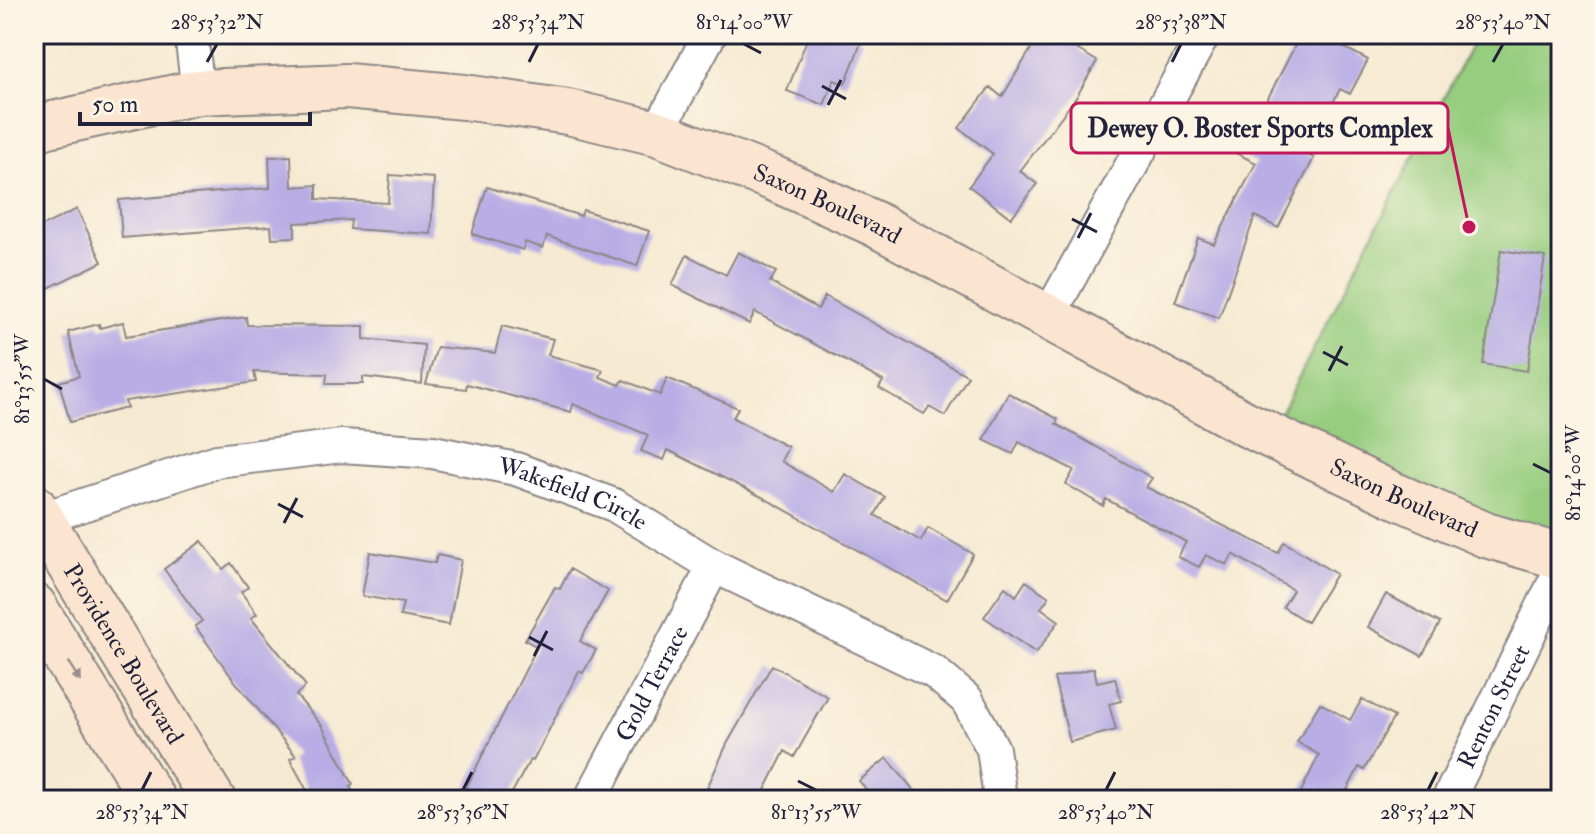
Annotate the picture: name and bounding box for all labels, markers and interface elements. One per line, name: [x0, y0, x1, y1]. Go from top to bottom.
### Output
text: 28°53'32"N: [171, 10, 263, 35]
text: 28°53'34"N: [491, 10, 585, 35]
text: 81°14'00"W: [696, 10, 793, 35]
text: 28°53'38"N: [1135, 10, 1227, 35]
text: 28°53'40"N: [1455, 10, 1551, 35]
scale bar: [80, 76, 310, 126]
text: 50 m: [92, 89, 139, 120]
callout: Dewey O. Boster Sports Complex: [1071, 103, 1448, 153]
text: Dewey O. Boster Sports Complex: [1087, 113, 1433, 146]
street label: Saxon Boulevard: [749, 157, 907, 251]
text: 81°13'55"W: [10, 333, 35, 424]
text: 81°14'00"W: [1561, 424, 1586, 521]
street label: Wakefield Circle: [495, 451, 653, 537]
street label: Saxon Boulevard: [1325, 452, 1483, 546]
street label: Providence Boulevard: [56, 558, 190, 750]
street label: Gold Terrace: [609, 620, 696, 747]
street label: Renton Street: [1451, 640, 1538, 774]
one-way arrow: [67, 661, 81, 683]
text: 28°53'34"N: [95, 800, 189, 825]
text: 28°53'36"N: [417, 800, 509, 825]
text: 81°13'55"W: [771, 800, 862, 825]
text: 28°53'40"N: [1058, 800, 1154, 825]
text: 28°53'42"N: [1380, 800, 1476, 825]

